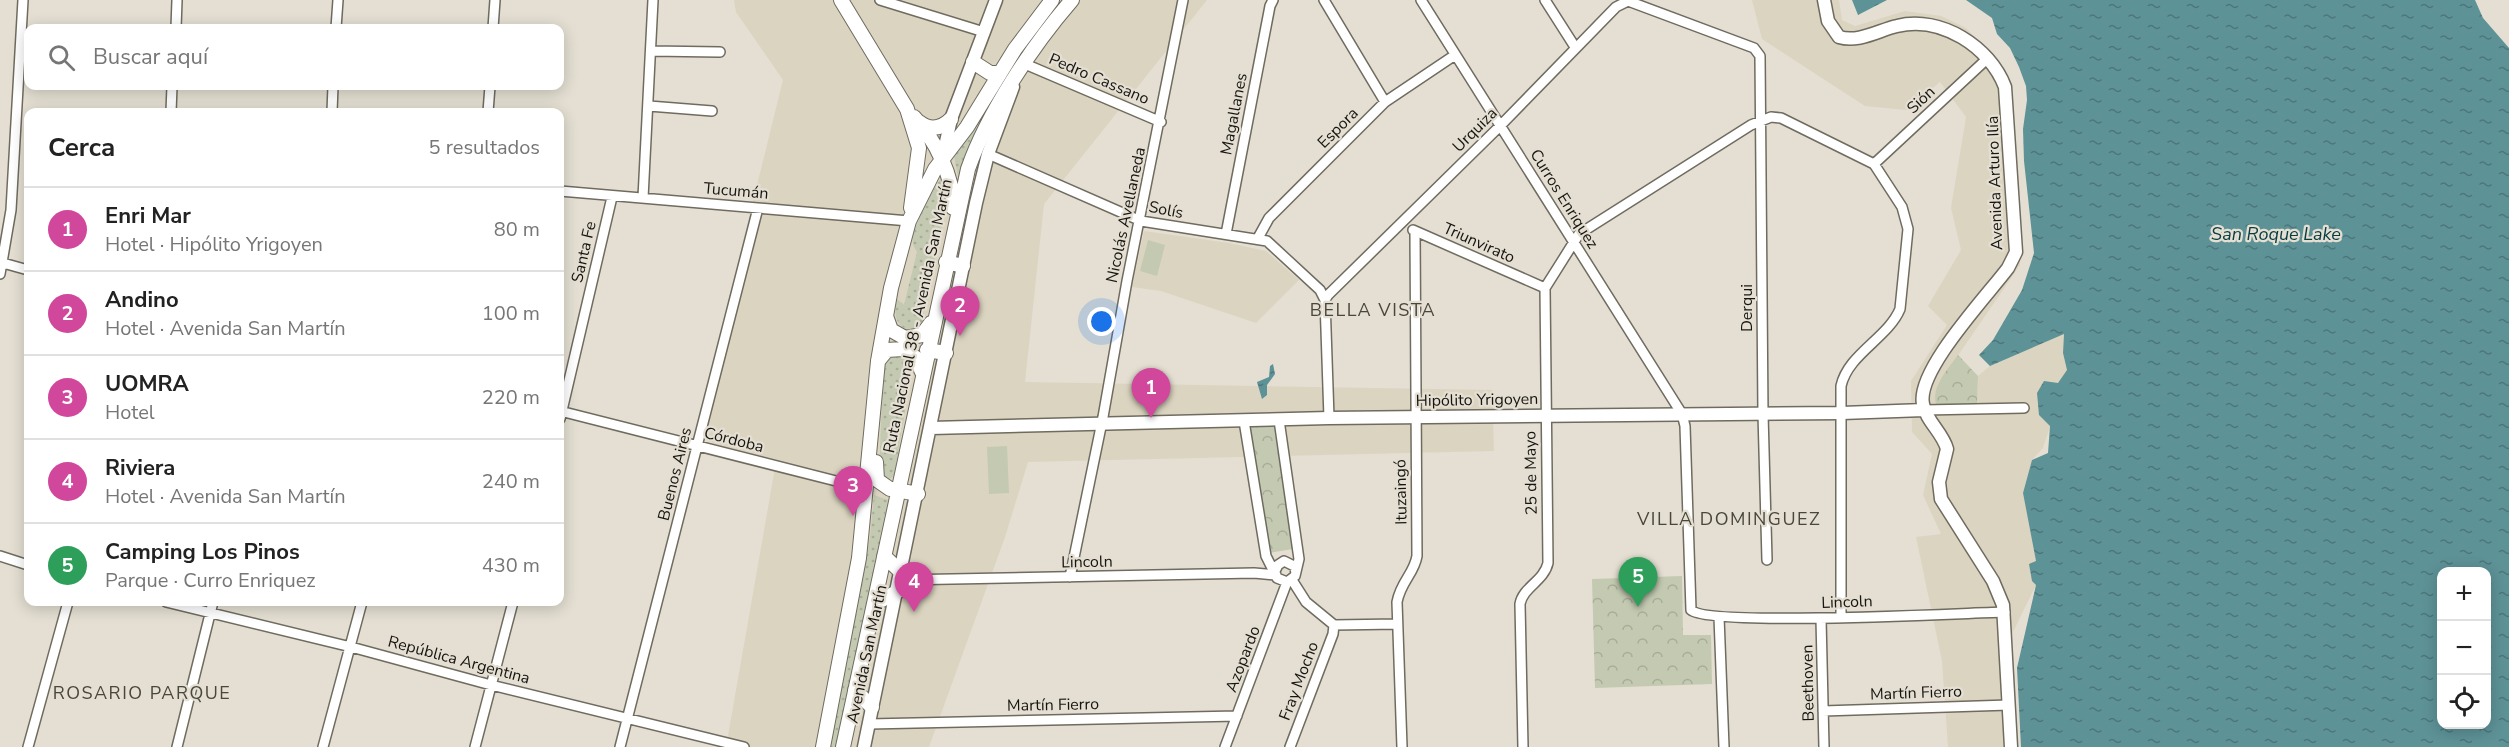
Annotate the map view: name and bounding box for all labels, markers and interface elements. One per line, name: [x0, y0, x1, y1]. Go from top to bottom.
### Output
search box: [24, 24, 564, 90]
icon: search: [45, 41, 78, 74]
text: Buscar aquí: [93, 42, 208, 72]
street label: Pedro Cassano: [1045, 48, 1153, 110]
street label: Magallanes: [1215, 71, 1253, 157]
street label: Sión: [1902, 81, 1940, 119]
street label: Espora: [1313, 103, 1363, 153]
street label: Urquiza: [1448, 103, 1502, 157]
street label: Avenida Arturo Ilía: [1982, 115, 2008, 251]
text: Cerca: [48, 130, 115, 165]
text: 5 resultados: [429, 134, 540, 161]
street label: Nicolás Avellaneda: [1101, 145, 1151, 285]
street label: Curros Enriquez: [1525, 145, 1603, 253]
street label: Tucumán: [703, 177, 769, 205]
street label: Ruta Nacional 38 - Avenida San Martín: [878, 177, 958, 455]
street label: Solís: [1147, 196, 1185, 224]
text: Enri Mar: [105, 201, 191, 231]
text: 1: [62, 216, 74, 243]
text: 80 m: [494, 216, 540, 243]
street label: Triunvirato: [1440, 217, 1518, 269]
street label: Santa Fe: [566, 219, 602, 285]
water label: San Roque Lake: [2211, 222, 2341, 246]
text: Hotel · Hipólito Yrigoyen: [105, 231, 323, 258]
street label: Derqui: [1736, 284, 1758, 332]
text: Andino: [105, 285, 179, 315]
pin: 2: [940, 286, 980, 336]
district label: BELLA VISTA: [1310, 298, 1436, 322]
text: 2: [62, 300, 74, 327]
text: 100 m: [482, 300, 540, 327]
your location: [1087, 307, 1116, 336]
text: Hotel · Avenida San Martín: [105, 315, 346, 342]
pin: 1: [1132, 368, 1170, 418]
text: UOMRA: [105, 369, 189, 399]
text: 3: [62, 384, 74, 411]
text: 220 m: [482, 384, 540, 411]
street label: Hipólito Yrigoyen: [1415, 388, 1539, 412]
text: Hotel: [105, 399, 155, 426]
street label: Córdoba: [702, 422, 766, 458]
street label: Buenos Aires: [653, 425, 697, 523]
street label: 25 de Mayo: [1519, 431, 1543, 515]
text: Riviera: [105, 453, 175, 483]
street label: Ituzaingó: [1389, 459, 1413, 525]
pin: 3: [834, 466, 872, 516]
text: 4: [62, 468, 74, 495]
text: 240 m: [482, 468, 540, 495]
text: Hotel · Avenida San Martín: [105, 483, 346, 510]
district label: VILLA DOMINGUEZ: [1636, 507, 1821, 531]
text: Camping Los Pinos: [105, 537, 300, 567]
street label: Lincoln: [1061, 551, 1113, 573]
text: 5: [62, 552, 74, 579]
text: 430 m: [482, 552, 540, 579]
pin: 5: [1618, 558, 1658, 607]
pin: 4: [894, 562, 934, 612]
text: Parque · Curro Enriquez: [105, 567, 316, 594]
map controls: [2437, 567, 2491, 729]
button: +: [2437, 567, 2491, 621]
street label: Avenida San Martín: [842, 583, 892, 725]
street label: Lincoln: [1821, 590, 1873, 614]
button: −: [2437, 621, 2491, 675]
street label: Azopardo: [1220, 623, 1266, 695]
street label: República Argentina: [386, 630, 532, 690]
street label: Fray Mocho: [1274, 638, 1324, 724]
street label: Beethoven: [1796, 644, 1820, 722]
button: locate: [2437, 675, 2491, 729]
street label: Martín Fierro: [1870, 680, 1962, 706]
district label: ROSARIO PARQUE: [53, 681, 231, 705]
street label: Martín Fierro: [1007, 693, 1099, 717]

